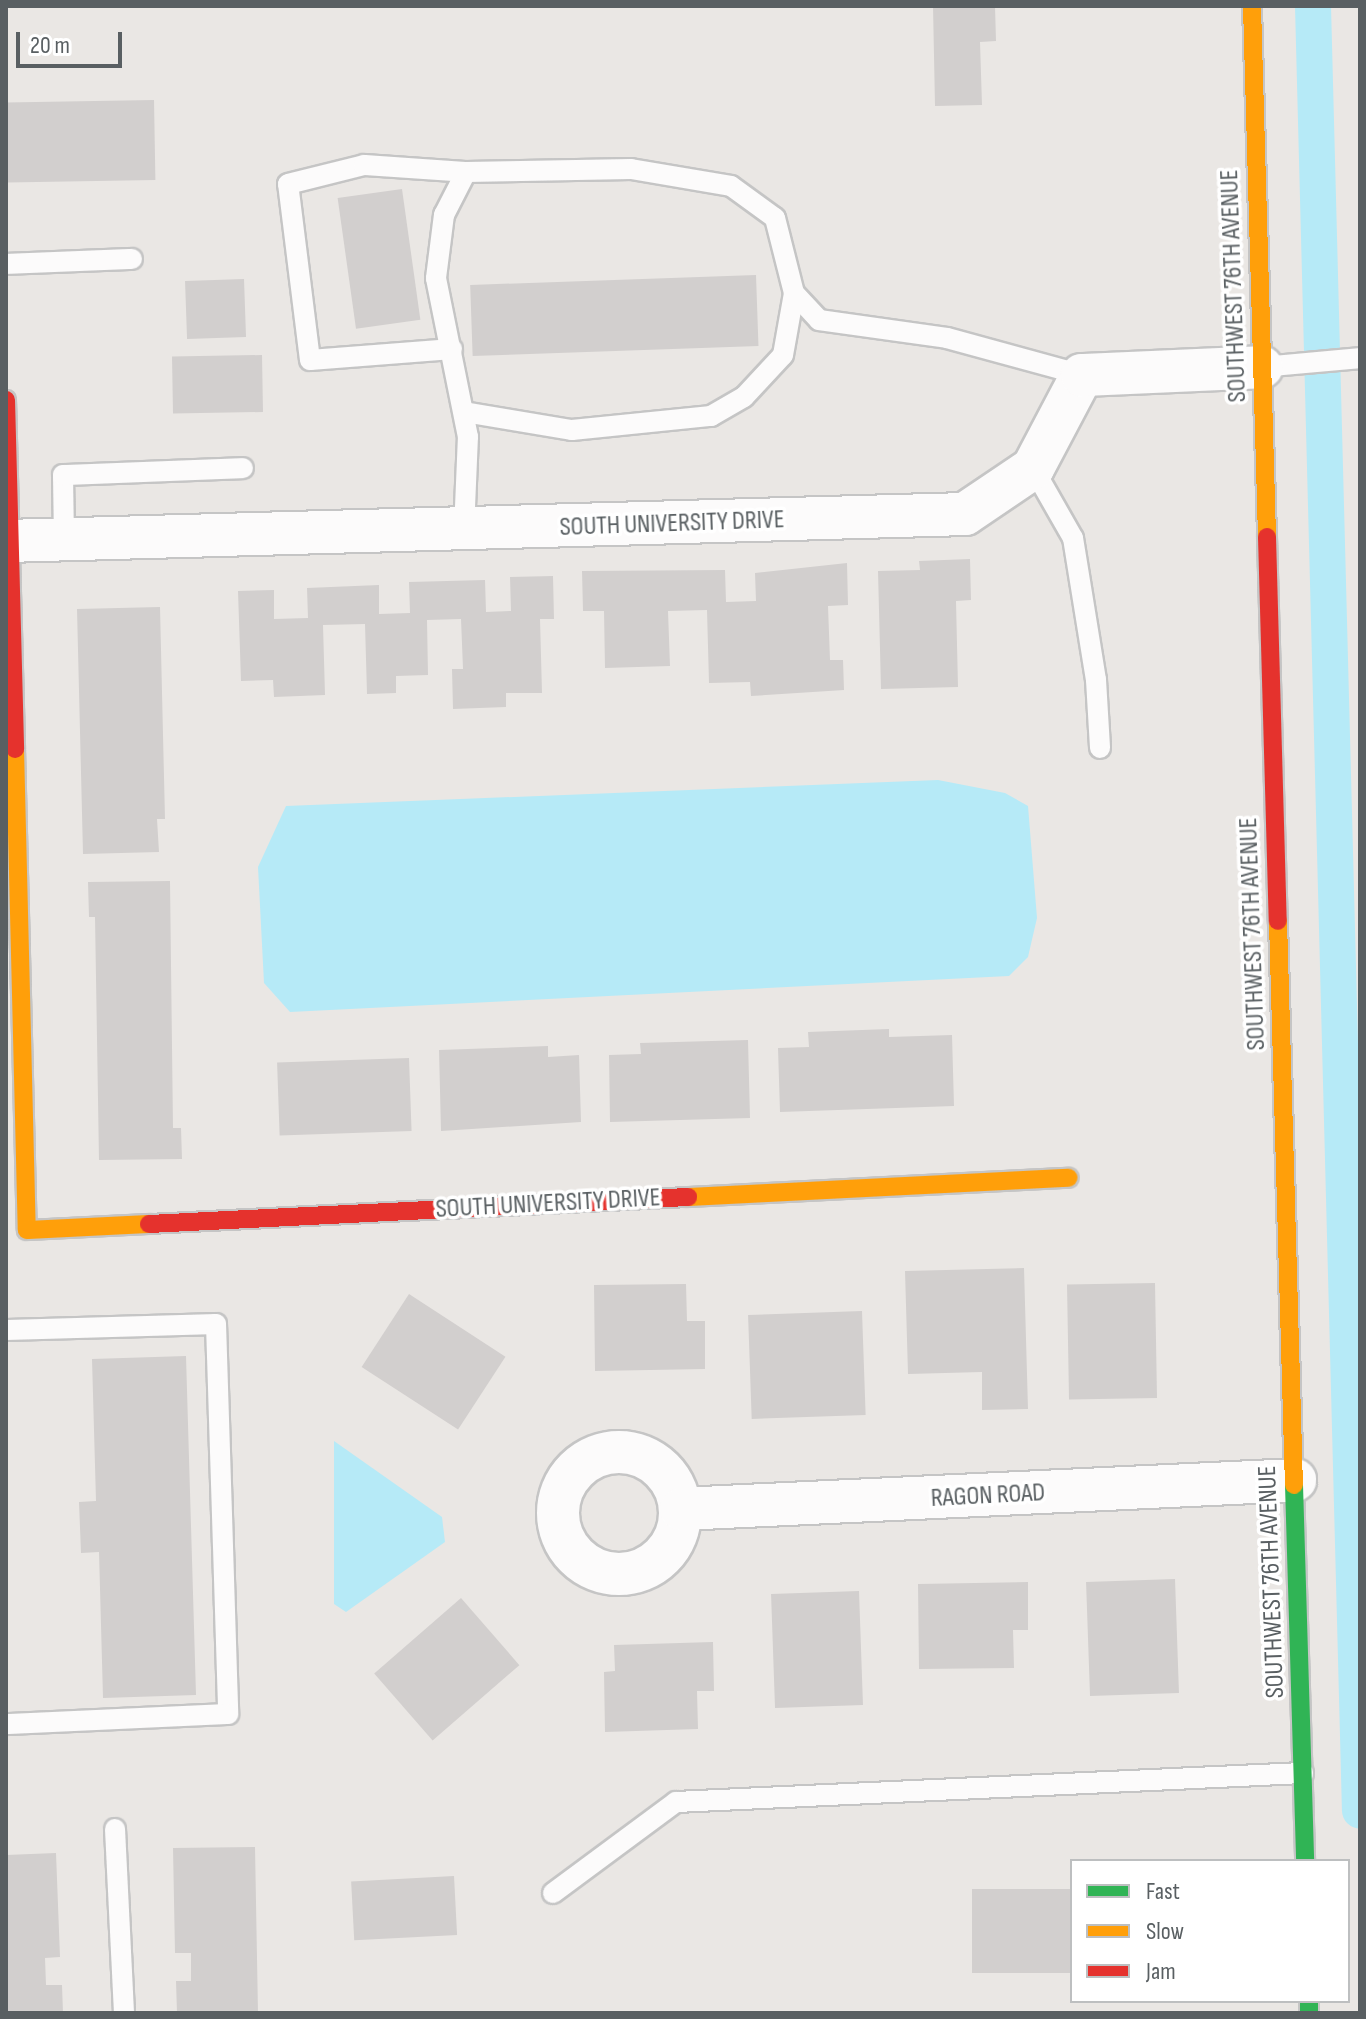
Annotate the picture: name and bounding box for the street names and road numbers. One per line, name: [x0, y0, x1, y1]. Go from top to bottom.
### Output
street label: SOUTHWEST 76TH AVENUE: [1214, 169, 1254, 403]
street label: SOUTH UNIVERSITY DRIVE: [559, 504, 785, 544]
street label: SOUTHWEST 76TH AVENUE: [1233, 817, 1273, 1051]
street label: SOUTH UNIVERSITY DRIVE: [435, 1183, 661, 1225]
street label: SOUTHWEST 76TH AVENUE: [1252, 1465, 1292, 1699]
street label: RAGON ROAD: [930, 1477, 1046, 1515]

